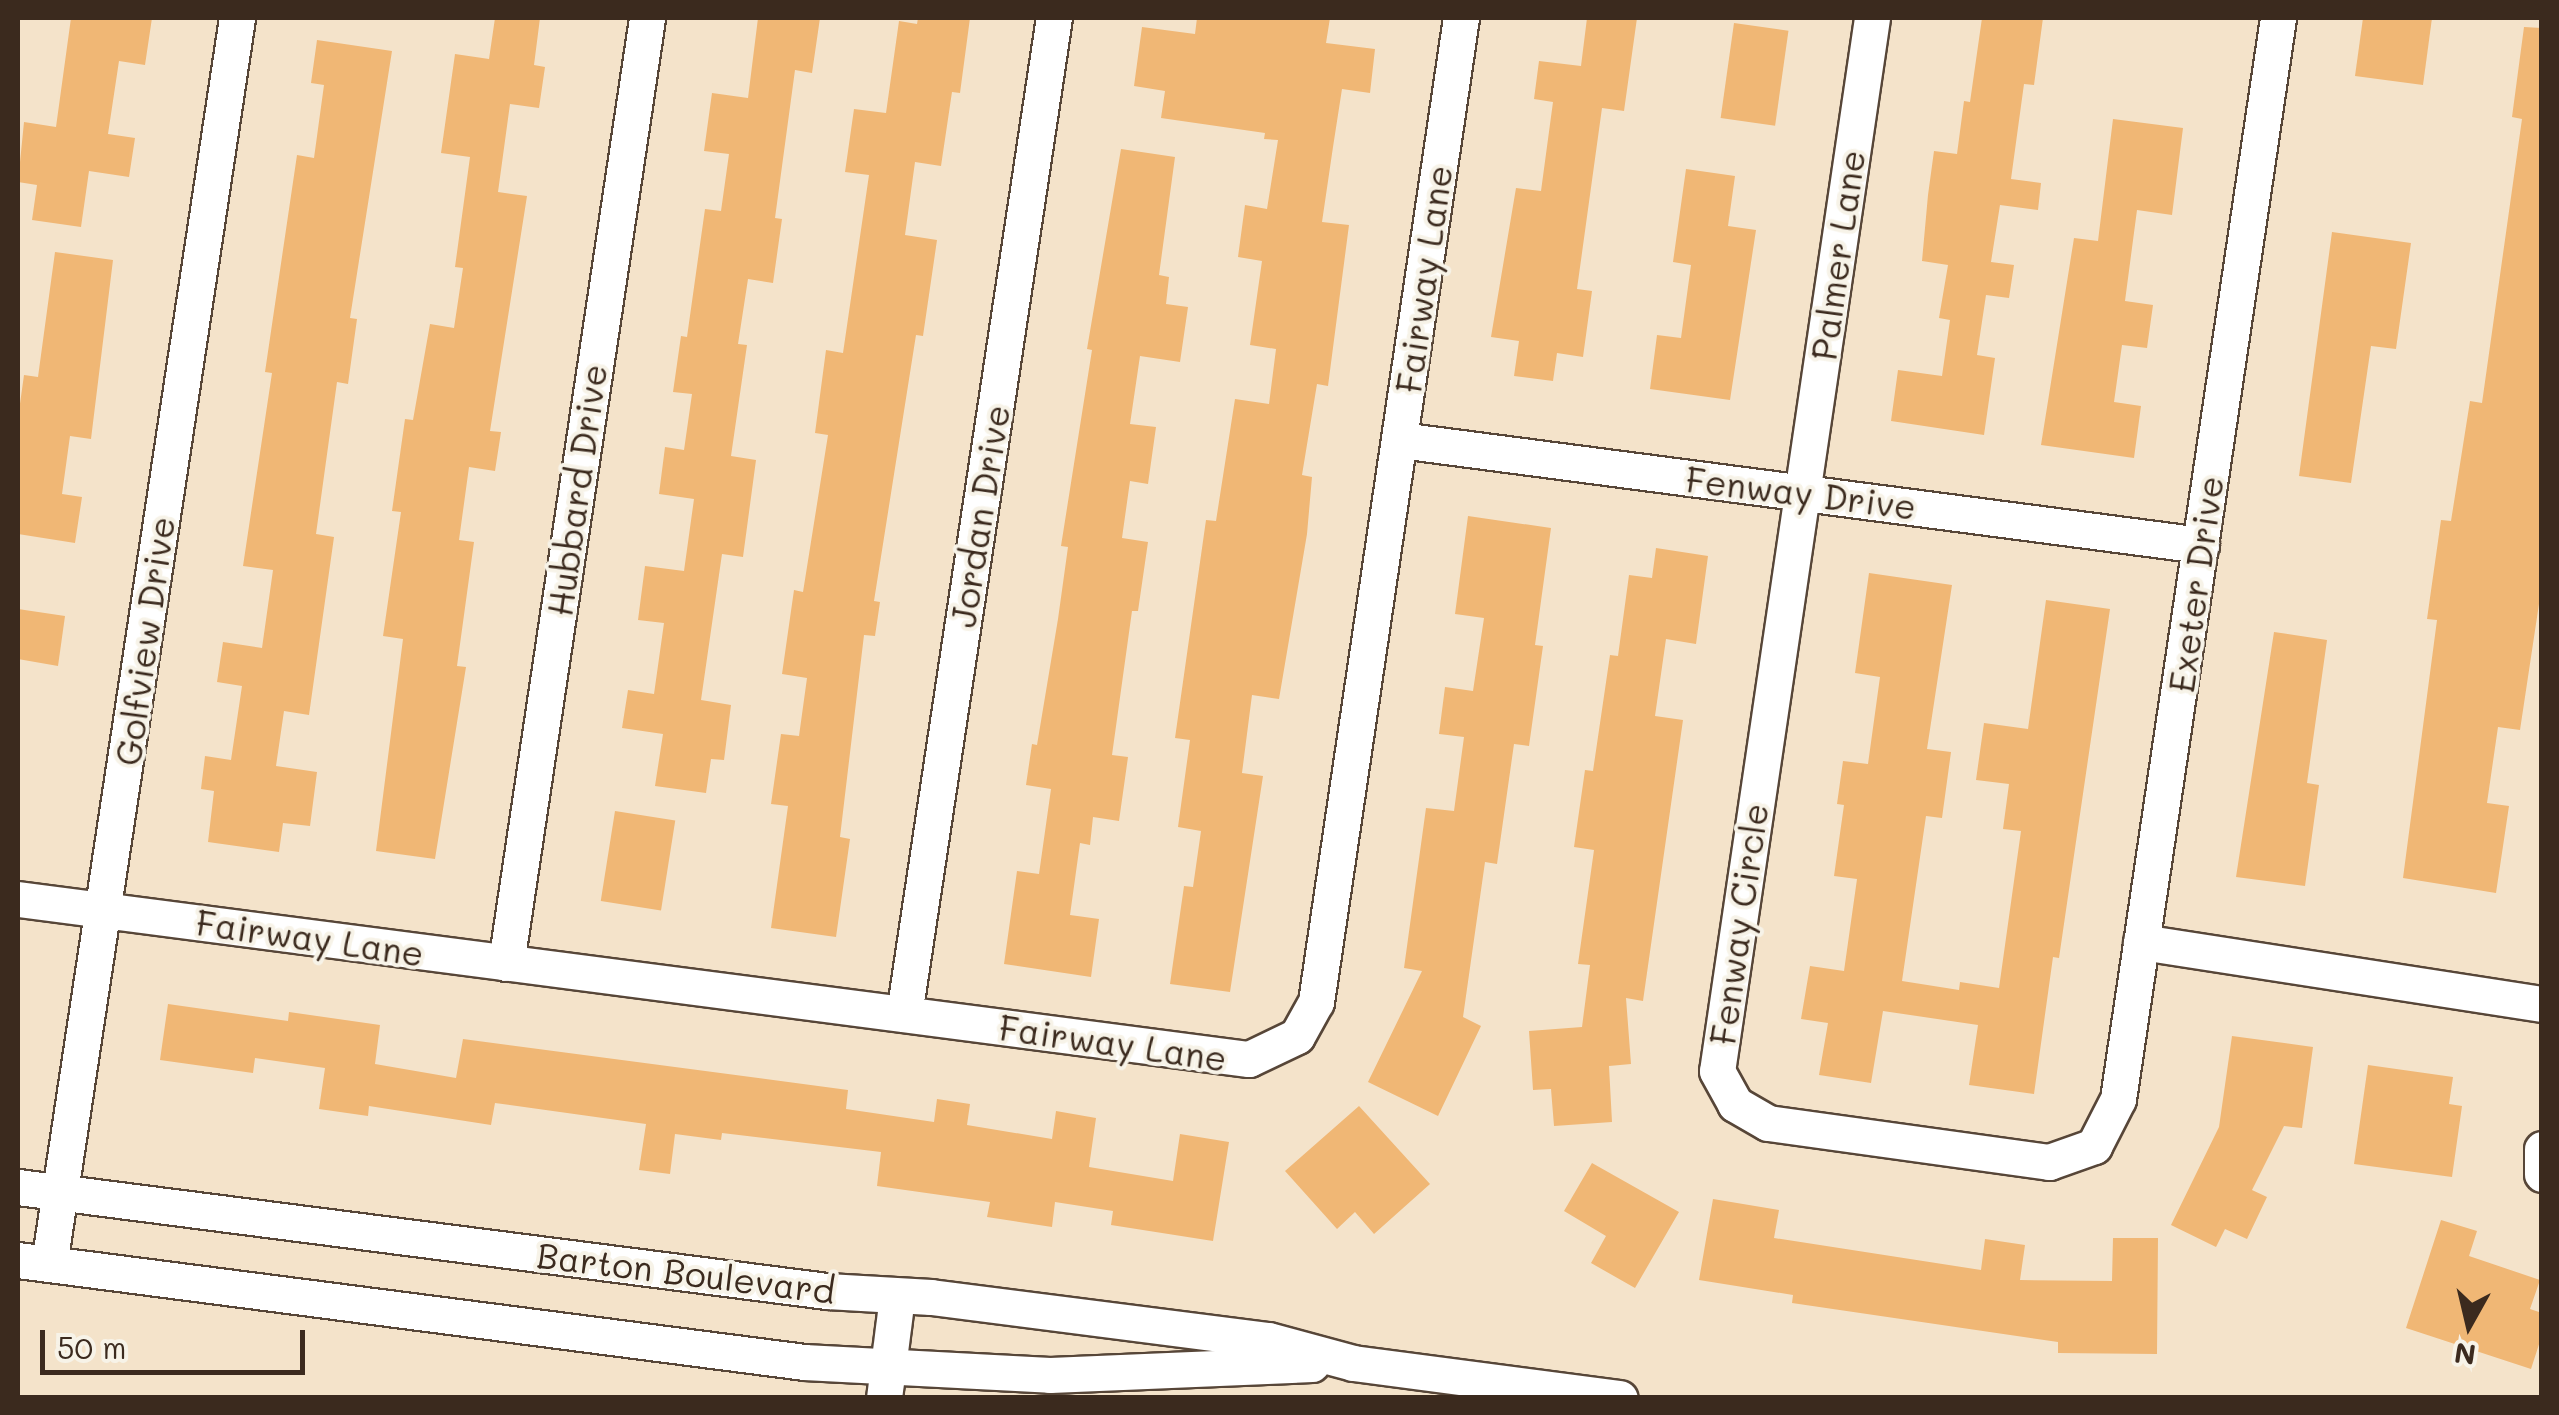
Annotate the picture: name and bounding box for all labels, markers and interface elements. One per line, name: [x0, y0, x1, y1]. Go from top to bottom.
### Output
street label: Palmer Lane: [1801, 147, 1873, 363]
street label: Fairway Lane: [1386, 163, 1460, 395]
street label: Hubbard Drive: [538, 361, 614, 619]
street label: Jordan Drive: [941, 402, 1017, 630]
street label: Fenway Drive: [1684, 457, 1918, 527]
street label: Exeter Drive: [2159, 473, 2231, 695]
street label: Golfview Drive: [106, 514, 182, 768]
street label: Fenway Circle: [1700, 801, 1776, 1047]
street label: Fairway Lane: [194, 900, 426, 974]
street label: Fairway Lane: [997, 1005, 1229, 1079]
street label: Barton Boulevard: [535, 1233, 837, 1311]
north arrow: [2419, 1275, 2519, 1375]
scale bar: [45, 1310, 310, 1372]
text: 50 m: [57, 1327, 127, 1367]
text: N: [2452, 1335, 2478, 1374]

